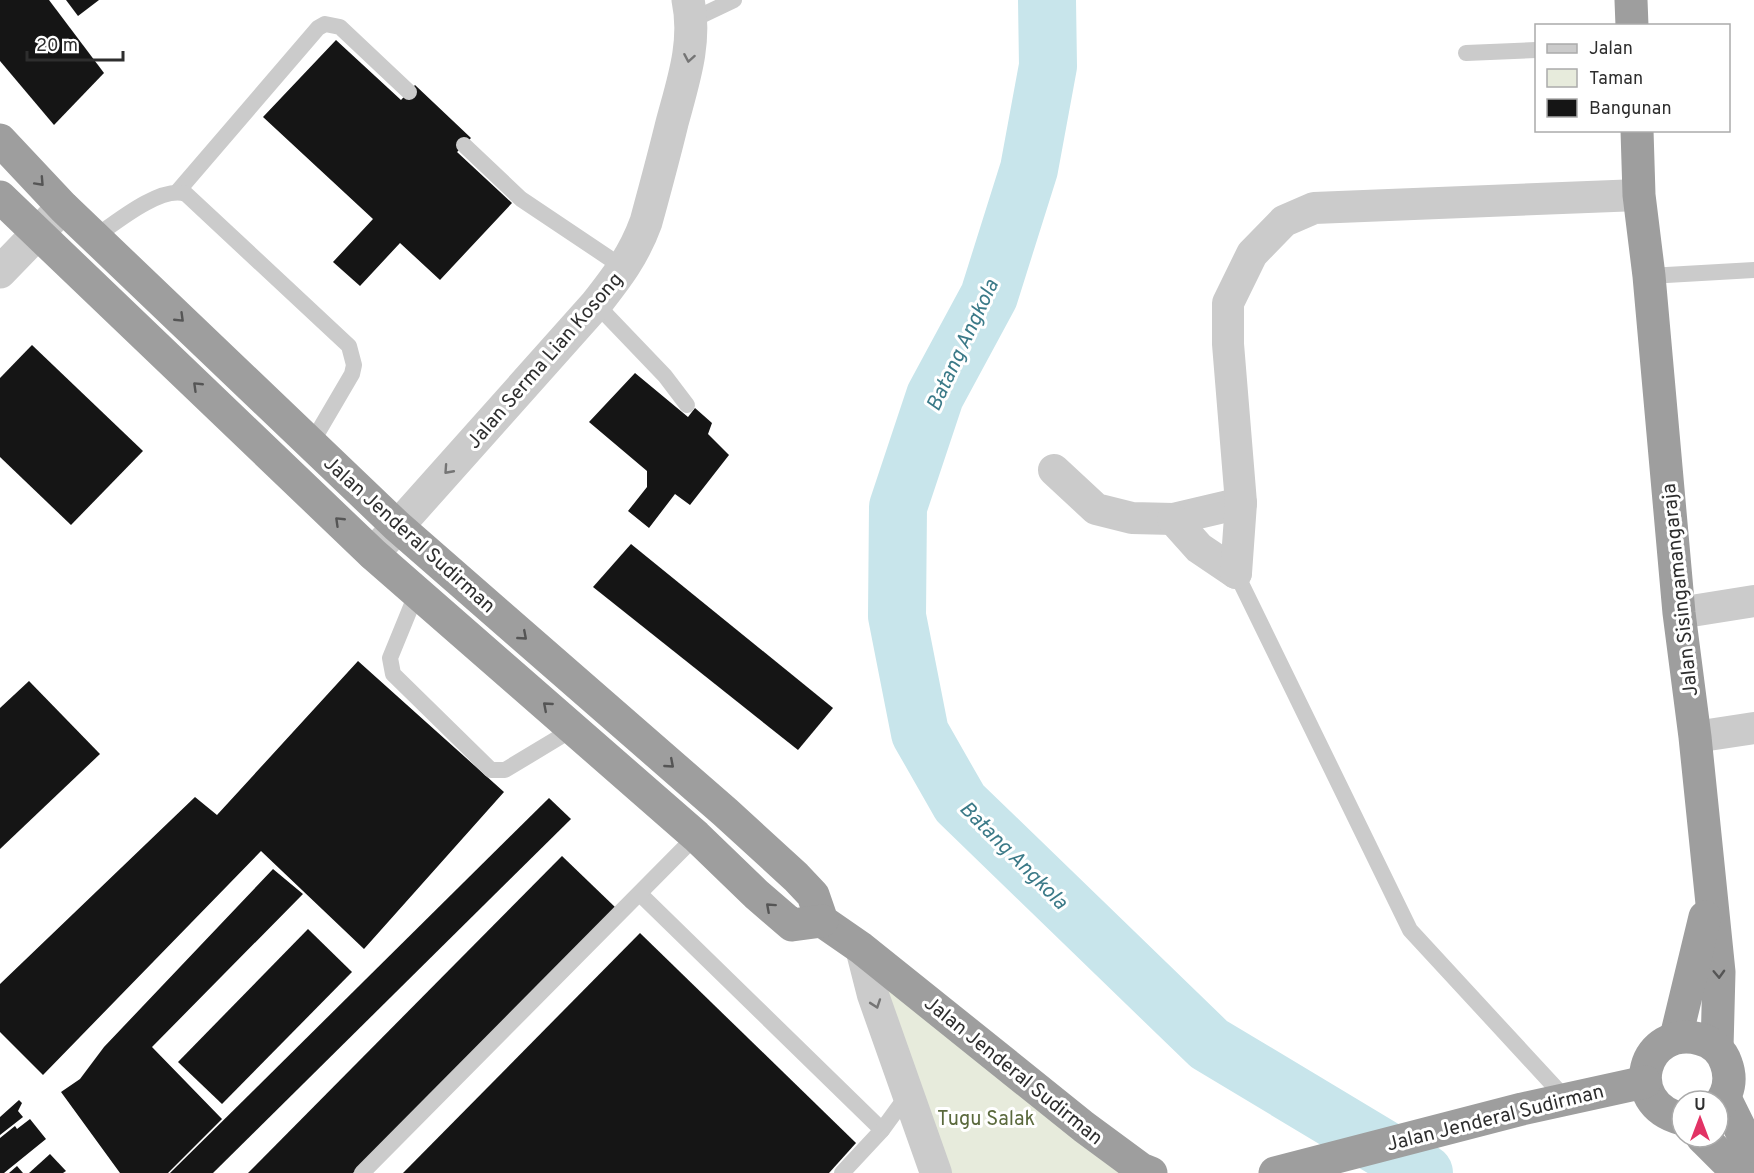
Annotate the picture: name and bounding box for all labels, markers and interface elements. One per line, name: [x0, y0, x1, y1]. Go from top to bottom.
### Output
scale bar: [27, 24, 123, 62]
legend: [1535, 24, 1730, 132]
text: 20 m: [36, 35, 78, 58]
text: Jalan: [1589, 38, 1633, 61]
one-way arrow: [683, 53, 695, 62]
text: Taman: [1589, 68, 1643, 91]
text: Bangunan: [1589, 98, 1672, 121]
one-way arrow: [33, 176, 44, 186]
street label: Jalan Serma Lian Kosong: [462, 268, 629, 455]
water label: Batang Angkola: [921, 275, 1006, 416]
one-way arrow: [172, 311, 183, 322]
one-way arrow: [194, 383, 205, 394]
street label: Jalan Jenderal Sudirman: [317, 451, 500, 620]
one-way arrow: [444, 462, 455, 473]
street label: Jalan Sisingamangaraja: [1657, 482, 1705, 698]
one-way arrow: [335, 517, 345, 528]
one-way arrow: [516, 629, 527, 640]
one-way arrow: [543, 702, 554, 713]
one-way arrow: [663, 757, 674, 768]
water label: Batang Angkola: [953, 796, 1073, 916]
one-way arrow: [766, 903, 777, 914]
one-way arrow: [1712, 969, 1725, 978]
street label: Jalan Jenderal Sudirman: [918, 991, 1108, 1152]
one-way arrow: [869, 998, 882, 1009]
street label: Jalan Jenderal Sudirman: [1384, 1079, 1607, 1159]
north arrow: [1670, 1089, 1730, 1149]
text: U: [1694, 1096, 1706, 1116]
park label: Tugu Salak: [937, 1107, 1035, 1133]

